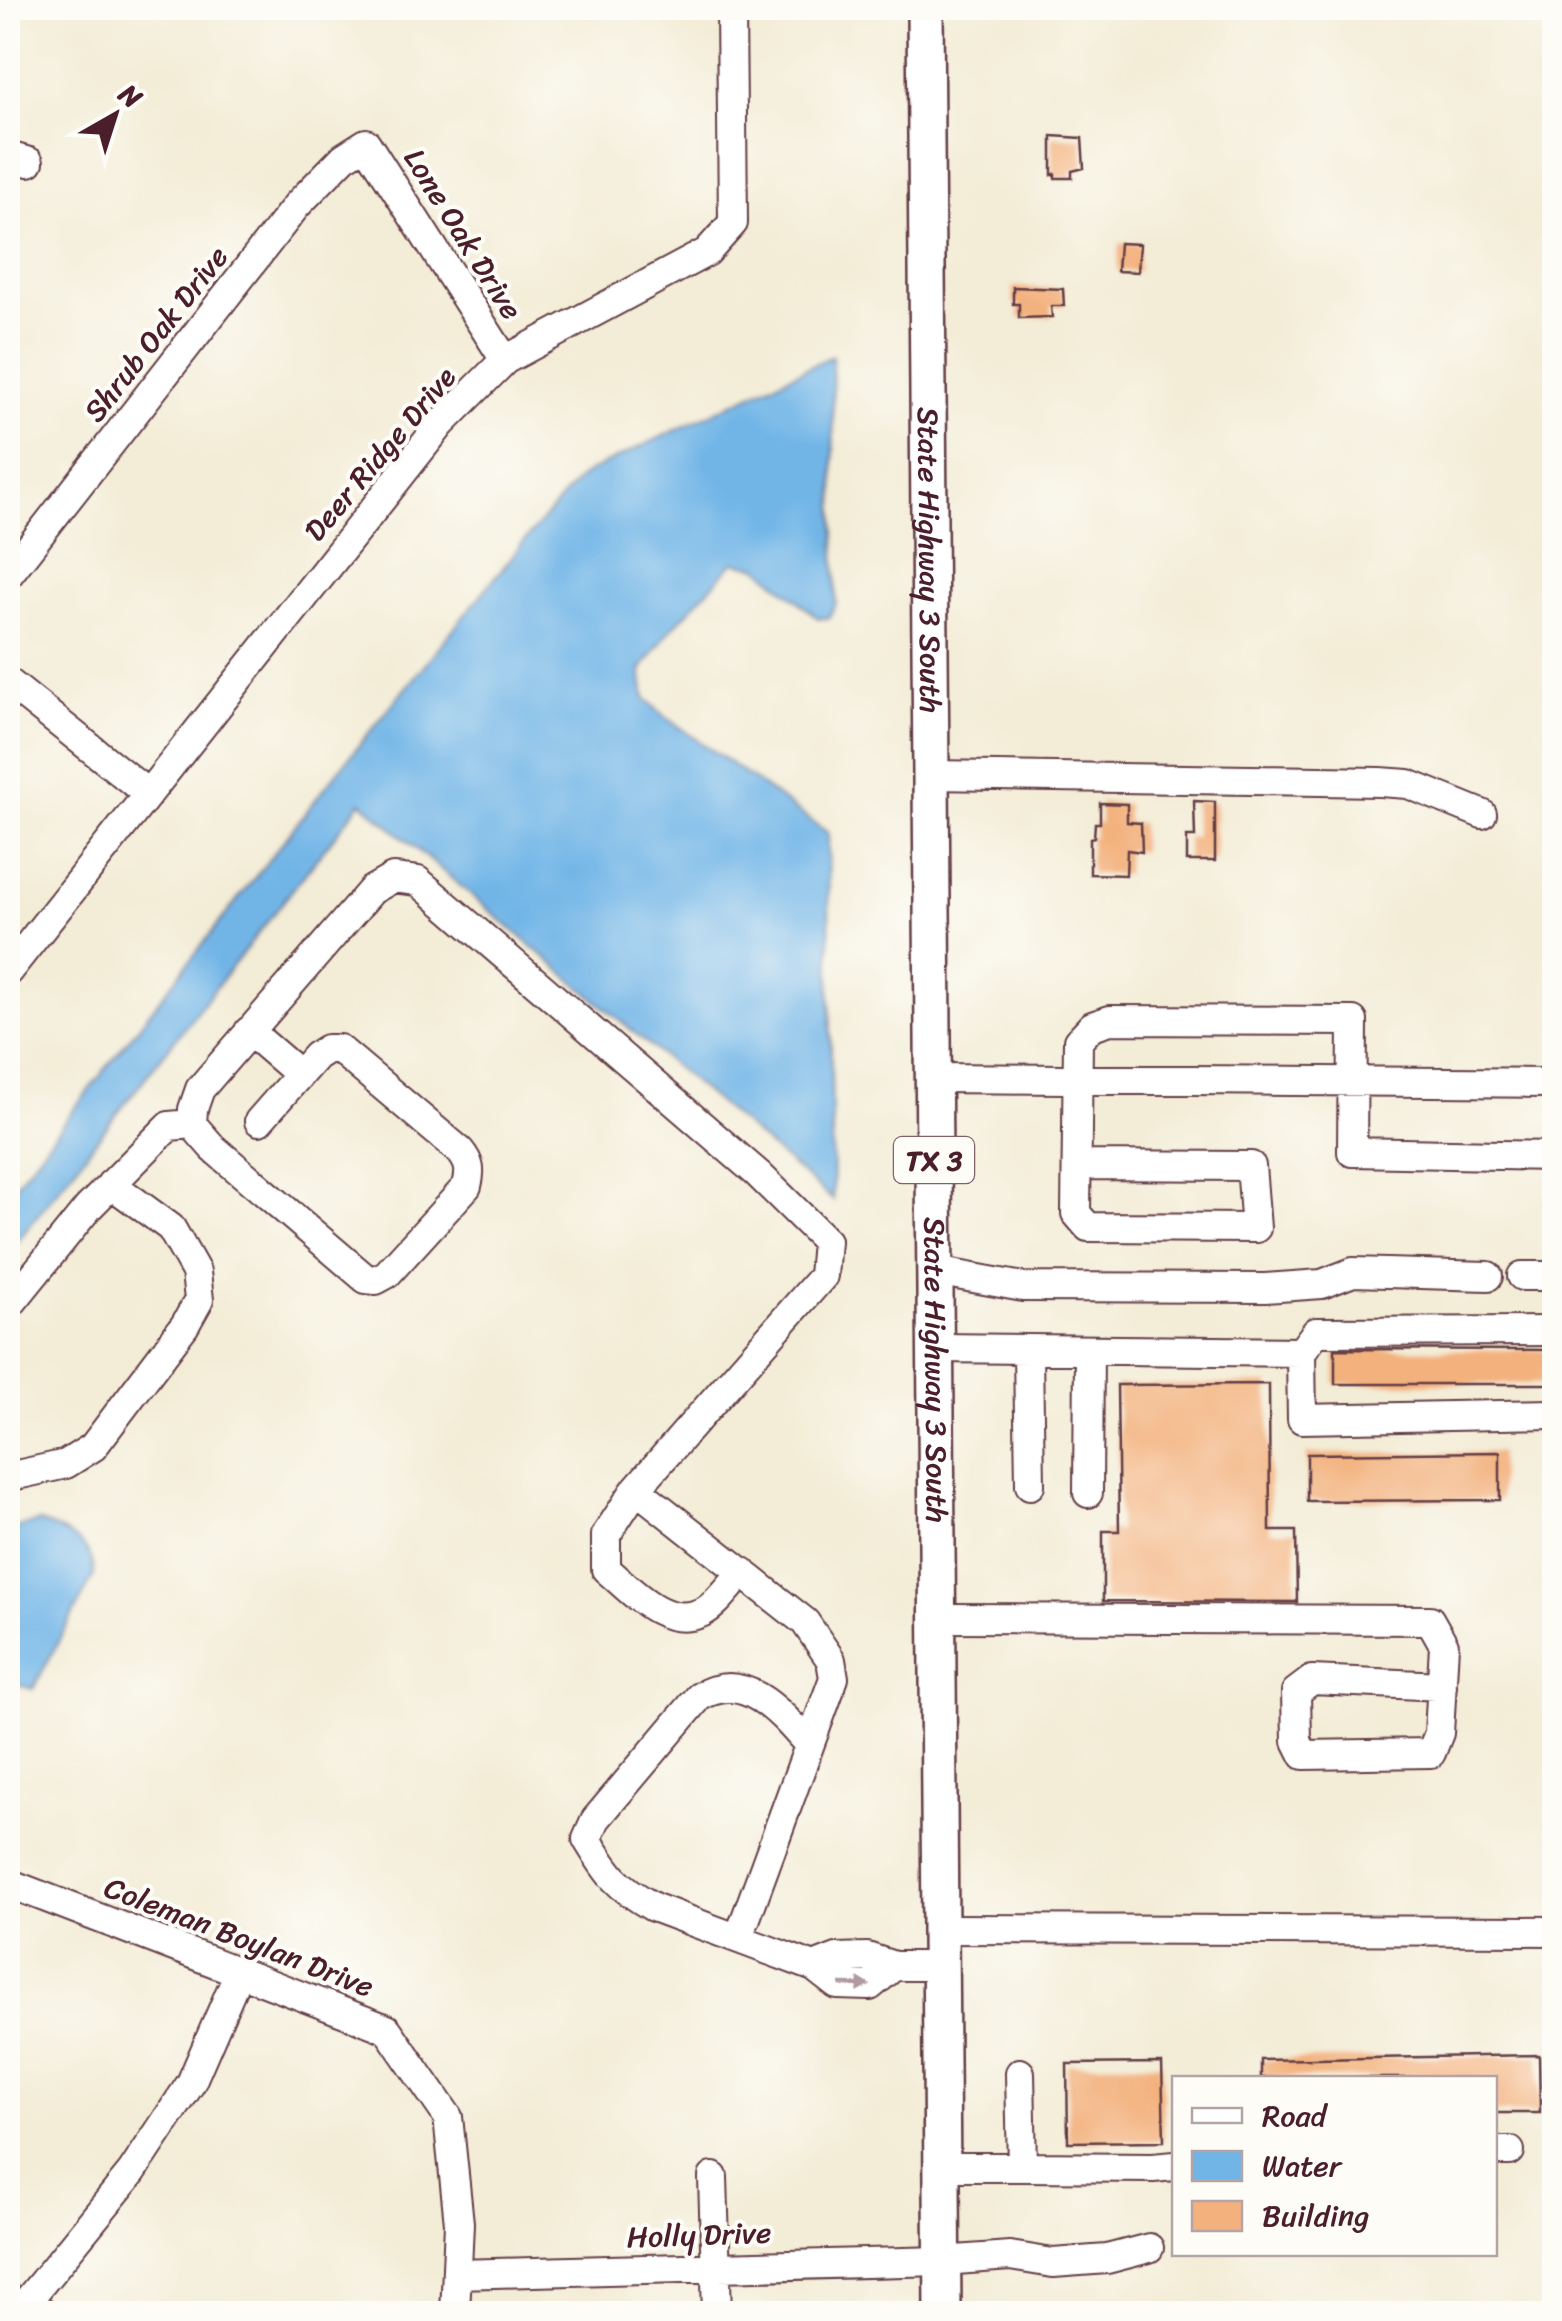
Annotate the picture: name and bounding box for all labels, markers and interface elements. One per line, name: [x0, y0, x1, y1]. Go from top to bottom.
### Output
north arrow: [65, 65, 165, 165]
text: N: [107, 70, 154, 121]
street label: Lone Oak Drive: [389, 137, 537, 331]
street label: Shrub Oak Drive: [69, 233, 243, 435]
street label: Deer Ridge Drive: [290, 354, 470, 554]
street label: State Highway 3 South: [901, 407, 958, 713]
road number: TX 3: [894, 1137, 974, 1183]
street label: State Highway 3 South: [907, 1217, 964, 1523]
street label: Coleman Boylan Drive: [96, 1861, 382, 2013]
one-way arrow: [839, 1977, 871, 1993]
legend: [1172, 2076, 1497, 2256]
text: Road: [1262, 2089, 1329, 2143]
text: Water: [1262, 2139, 1343, 2193]
text: Building: [1262, 2189, 1369, 2243]
street label: Holly Drive: [626, 2205, 772, 2265]

